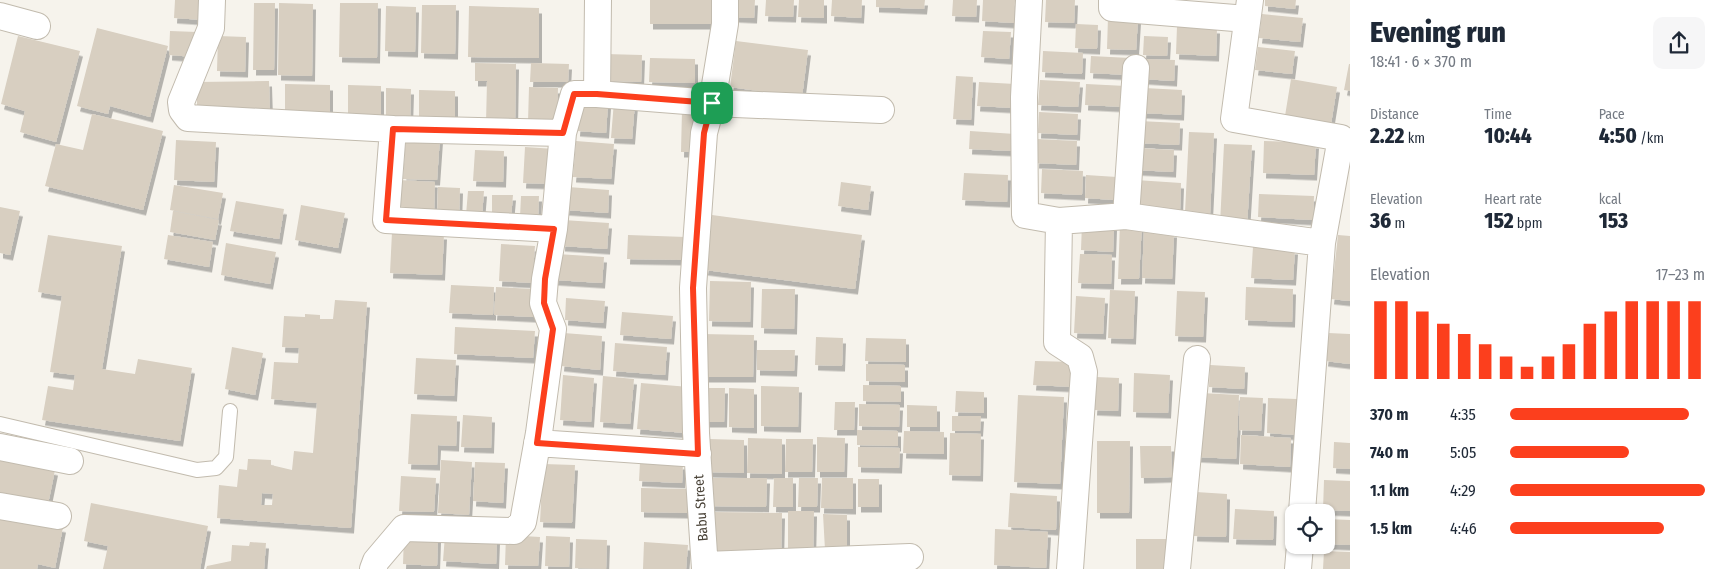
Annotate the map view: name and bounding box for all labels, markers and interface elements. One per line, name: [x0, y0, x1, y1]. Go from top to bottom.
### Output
text: Evening run: [1370, 16, 1506, 49]
button: share: [1653, 17, 1705, 69]
text: 18:41 · 6 × 370 m: [1370, 52, 1472, 71]
pin: [691, 82, 733, 124]
icon: arrive: [698, 89, 726, 117]
text: Distance: [1370, 106, 1419, 123]
text: Time: [1484, 106, 1512, 123]
text: Pace: [1599, 106, 1625, 123]
text: 2.22: [1370, 123, 1404, 149]
text: 10:44: [1484, 123, 1532, 149]
text: 4:50: [1599, 123, 1637, 149]
text: km: [1404, 130, 1425, 147]
text: /km: [1637, 130, 1664, 147]
text: Elevation: [1370, 191, 1423, 208]
text: Heart rate: [1484, 191, 1542, 208]
text: kcal: [1599, 191, 1621, 208]
text: 36: [1370, 208, 1391, 234]
text: 152: [1484, 208, 1514, 234]
text: 153: [1599, 208, 1628, 234]
text: m: [1391, 215, 1405, 232]
text: bpm: [1514, 215, 1543, 232]
text: Elevation: [1370, 265, 1430, 284]
text: 17–23 m: [1655, 265, 1705, 284]
text: 370 m: [1370, 405, 1408, 424]
text: 4:35: [1450, 405, 1476, 424]
text: 740 m: [1370, 443, 1409, 462]
text: 5:05: [1450, 443, 1476, 462]
street label: Babu Street: [690, 474, 712, 542]
text: 1.1 km: [1370, 481, 1409, 500]
text: 4:29: [1450, 481, 1476, 500]
map controls: [1285, 504, 1335, 554]
button: locate: [1285, 504, 1335, 554]
text: 1.5 km: [1370, 519, 1412, 538]
text: 4:46: [1450, 519, 1477, 538]

